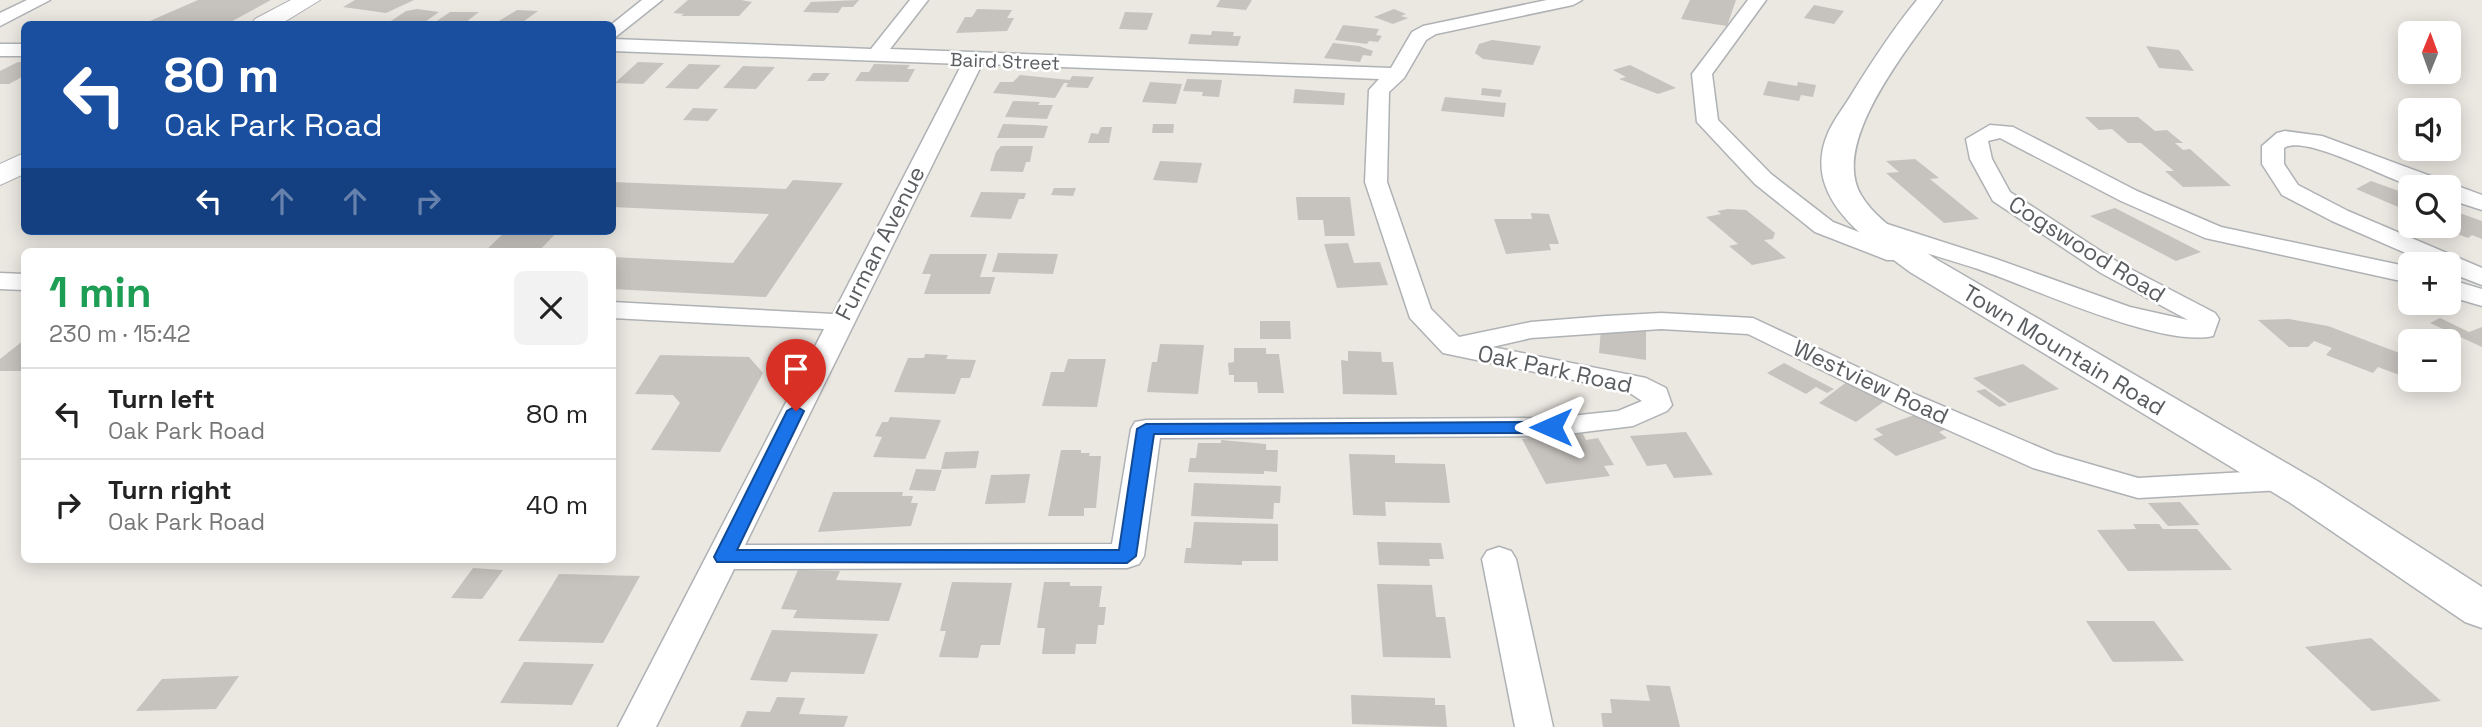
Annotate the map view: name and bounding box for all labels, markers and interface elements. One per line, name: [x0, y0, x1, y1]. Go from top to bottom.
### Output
north arrow: [2398, 21, 2460, 84]
map controls: [2398, 21, 2461, 392]
text: 80 m: [164, 44, 279, 106]
street label: Baird Street: [950, 47, 1060, 76]
icon: left: [49, 49, 140, 140]
button: sound: [2398, 98, 2461, 161]
text: Oak Park Road: [164, 105, 383, 145]
street label: Furman Avenue: [828, 161, 932, 325]
button: search: [2398, 175, 2461, 238]
icon: left: [190, 182, 228, 220]
icon: ahead: [263, 182, 301, 220]
icon: ahead: [336, 182, 374, 220]
icon: right: [409, 182, 447, 220]
street label: Cogswood Road: [2003, 189, 2171, 309]
button: +: [2398, 252, 2461, 315]
text: 1 min: [49, 266, 152, 319]
button: close: [514, 271, 588, 345]
street label: Town Mountain Road: [1957, 278, 2171, 422]
text: 230 m · 15:42: [49, 319, 191, 349]
button: −: [2398, 329, 2461, 392]
street label: Westview Road: [1788, 333, 1954, 431]
street label: Oak Park Road: [1475, 338, 1635, 400]
pin: [766, 339, 826, 411]
icon: arrive: [777, 350, 815, 388]
text: Turn left: [108, 382, 215, 416]
position arrow: [1514, 390, 1588, 464]
icon: left: [49, 395, 87, 433]
text: 80 m: [526, 397, 588, 431]
text: Oak Park Road: [108, 416, 265, 446]
text: Turn right: [108, 473, 232, 507]
icon: right: [49, 486, 87, 524]
text: 40 m: [526, 488, 588, 522]
text: Oak Park Road: [108, 507, 265, 537]

